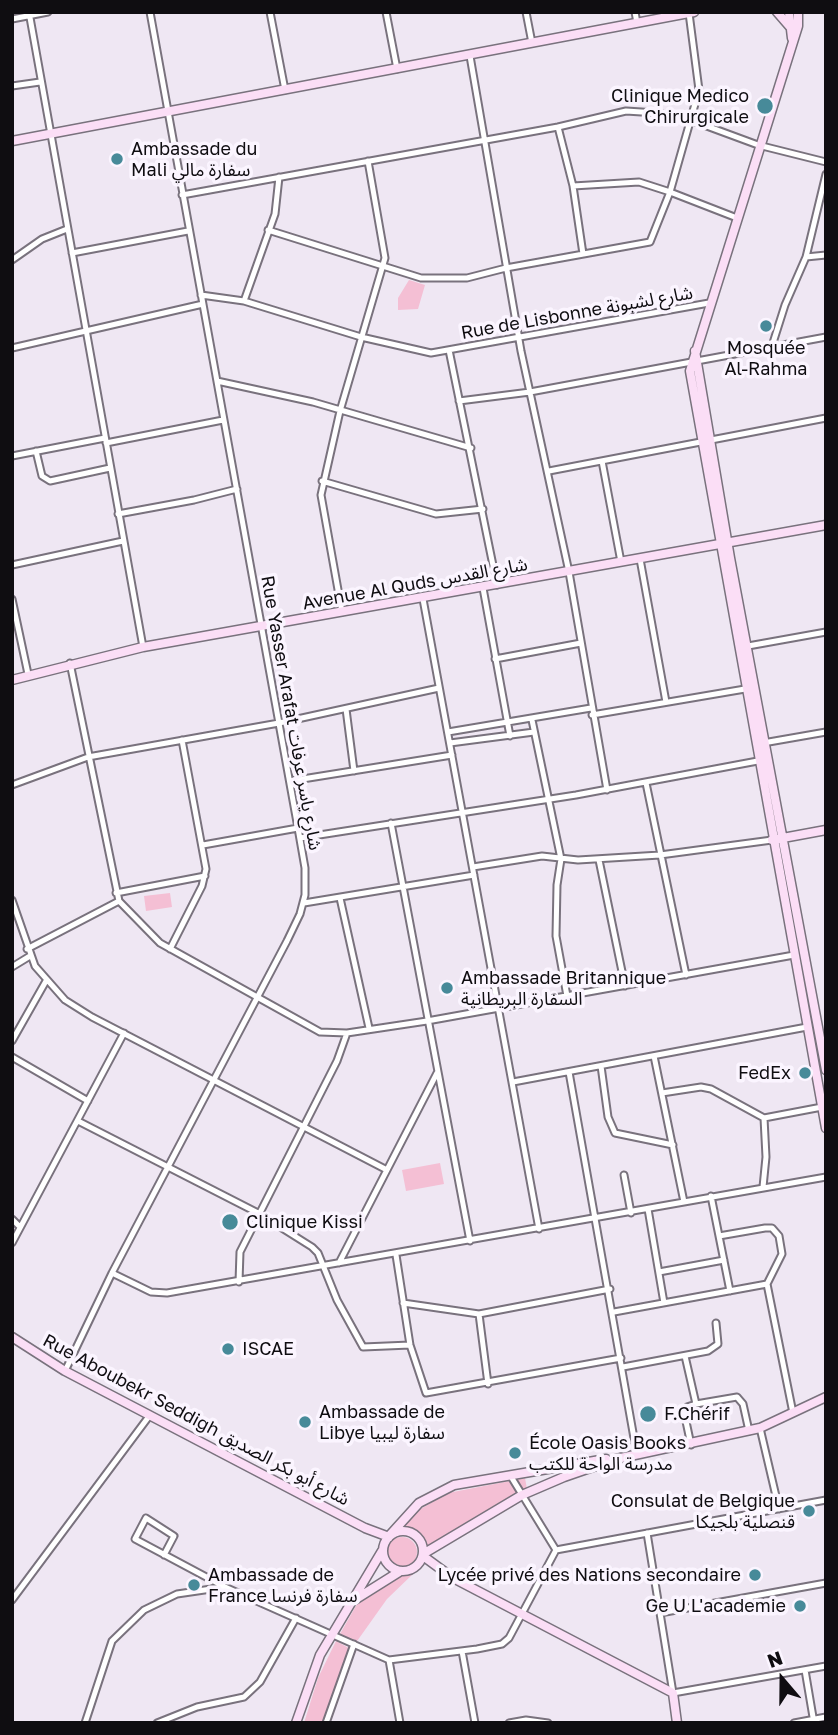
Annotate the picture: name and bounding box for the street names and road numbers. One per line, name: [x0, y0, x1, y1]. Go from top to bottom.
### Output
street label: Rue de Lisbonne شارع لشبونة: [459, 282, 695, 344]
street label: Avenue Al Quds شارع القدس: [301, 554, 529, 614]
street label: Rue Yasser Arafat شارع ياسر عرفات: [256, 574, 326, 852]
street label: Rue Aboubekr Seddigh شارع أبو بكر الصديق: [39, 1330, 353, 1510]

